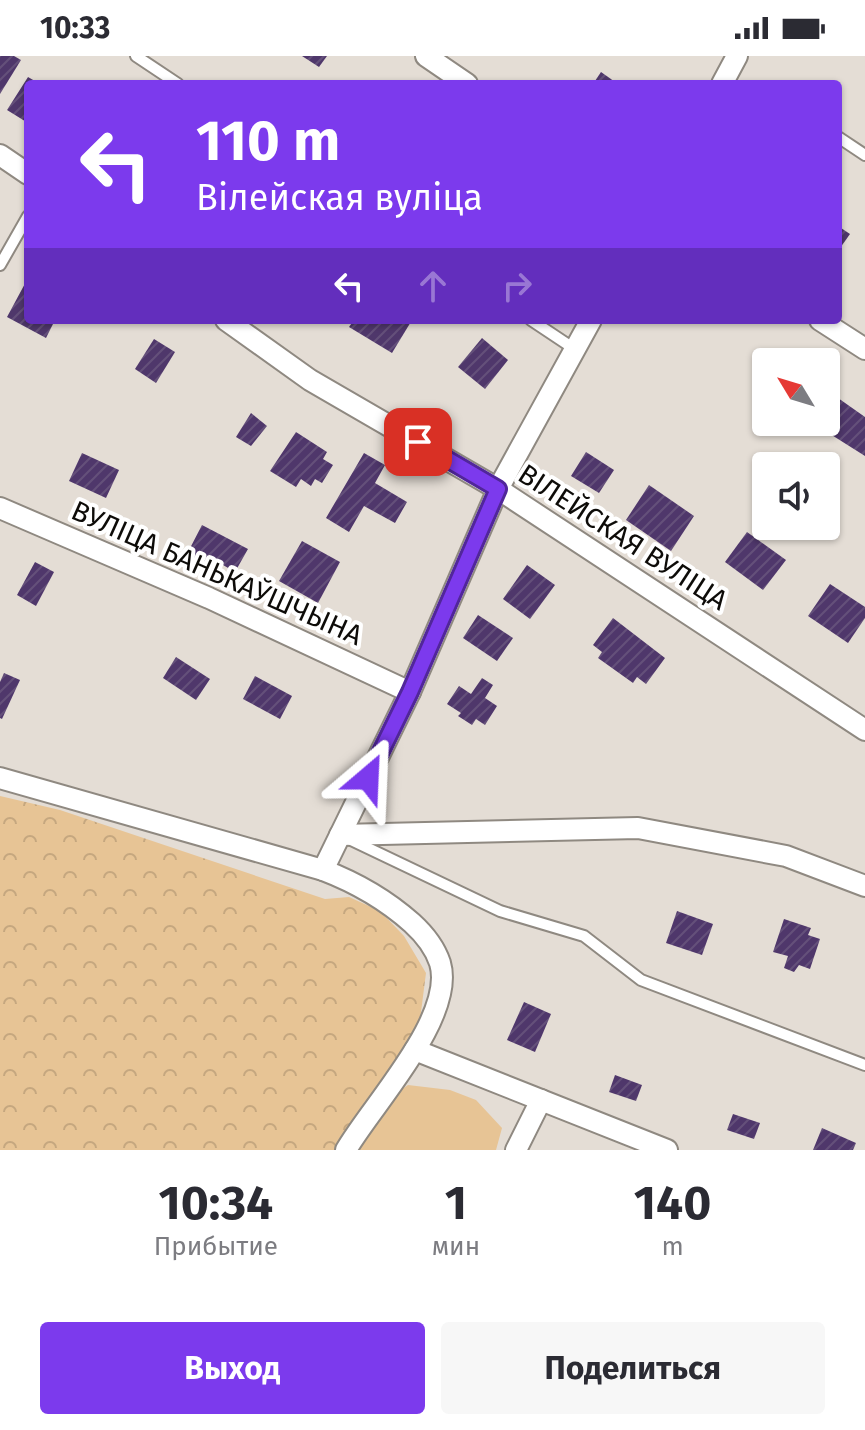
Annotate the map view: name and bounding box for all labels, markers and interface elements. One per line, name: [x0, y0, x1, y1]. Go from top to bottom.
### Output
text: 10:33: [40, 10, 110, 46]
text: 110 m: [196, 108, 340, 175]
icon: left: [64, 112, 168, 216]
text: Вілейская вуліца: [196, 176, 483, 220]
icon: left: [327, 264, 371, 308]
icon: ahead: [411, 264, 455, 308]
icon: right: [495, 264, 539, 308]
north arrow: [752, 348, 840, 436]
map controls: [752, 348, 840, 540]
pin: [384, 408, 452, 476]
icon: arrive: [396, 420, 440, 464]
button: sound: [752, 452, 840, 540]
street label: ВІЛЕЙСКАЯ ВУЛІЦА: [512, 457, 734, 617]
street label: ВУЛІЦА БАНЬКАЎШЧЫНА: [66, 494, 368, 652]
position arrow: [326, 736, 410, 820]
text: 10:34: [159, 1174, 273, 1232]
text: 1: [445, 1174, 467, 1232]
text: 140: [634, 1174, 711, 1232]
text: Прибытие: [154, 1231, 278, 1262]
text: мин: [432, 1231, 480, 1262]
text: m: [661, 1231, 684, 1262]
button: Выход: [40, 1322, 425, 1414]
button: Поделиться: [441, 1322, 825, 1414]

